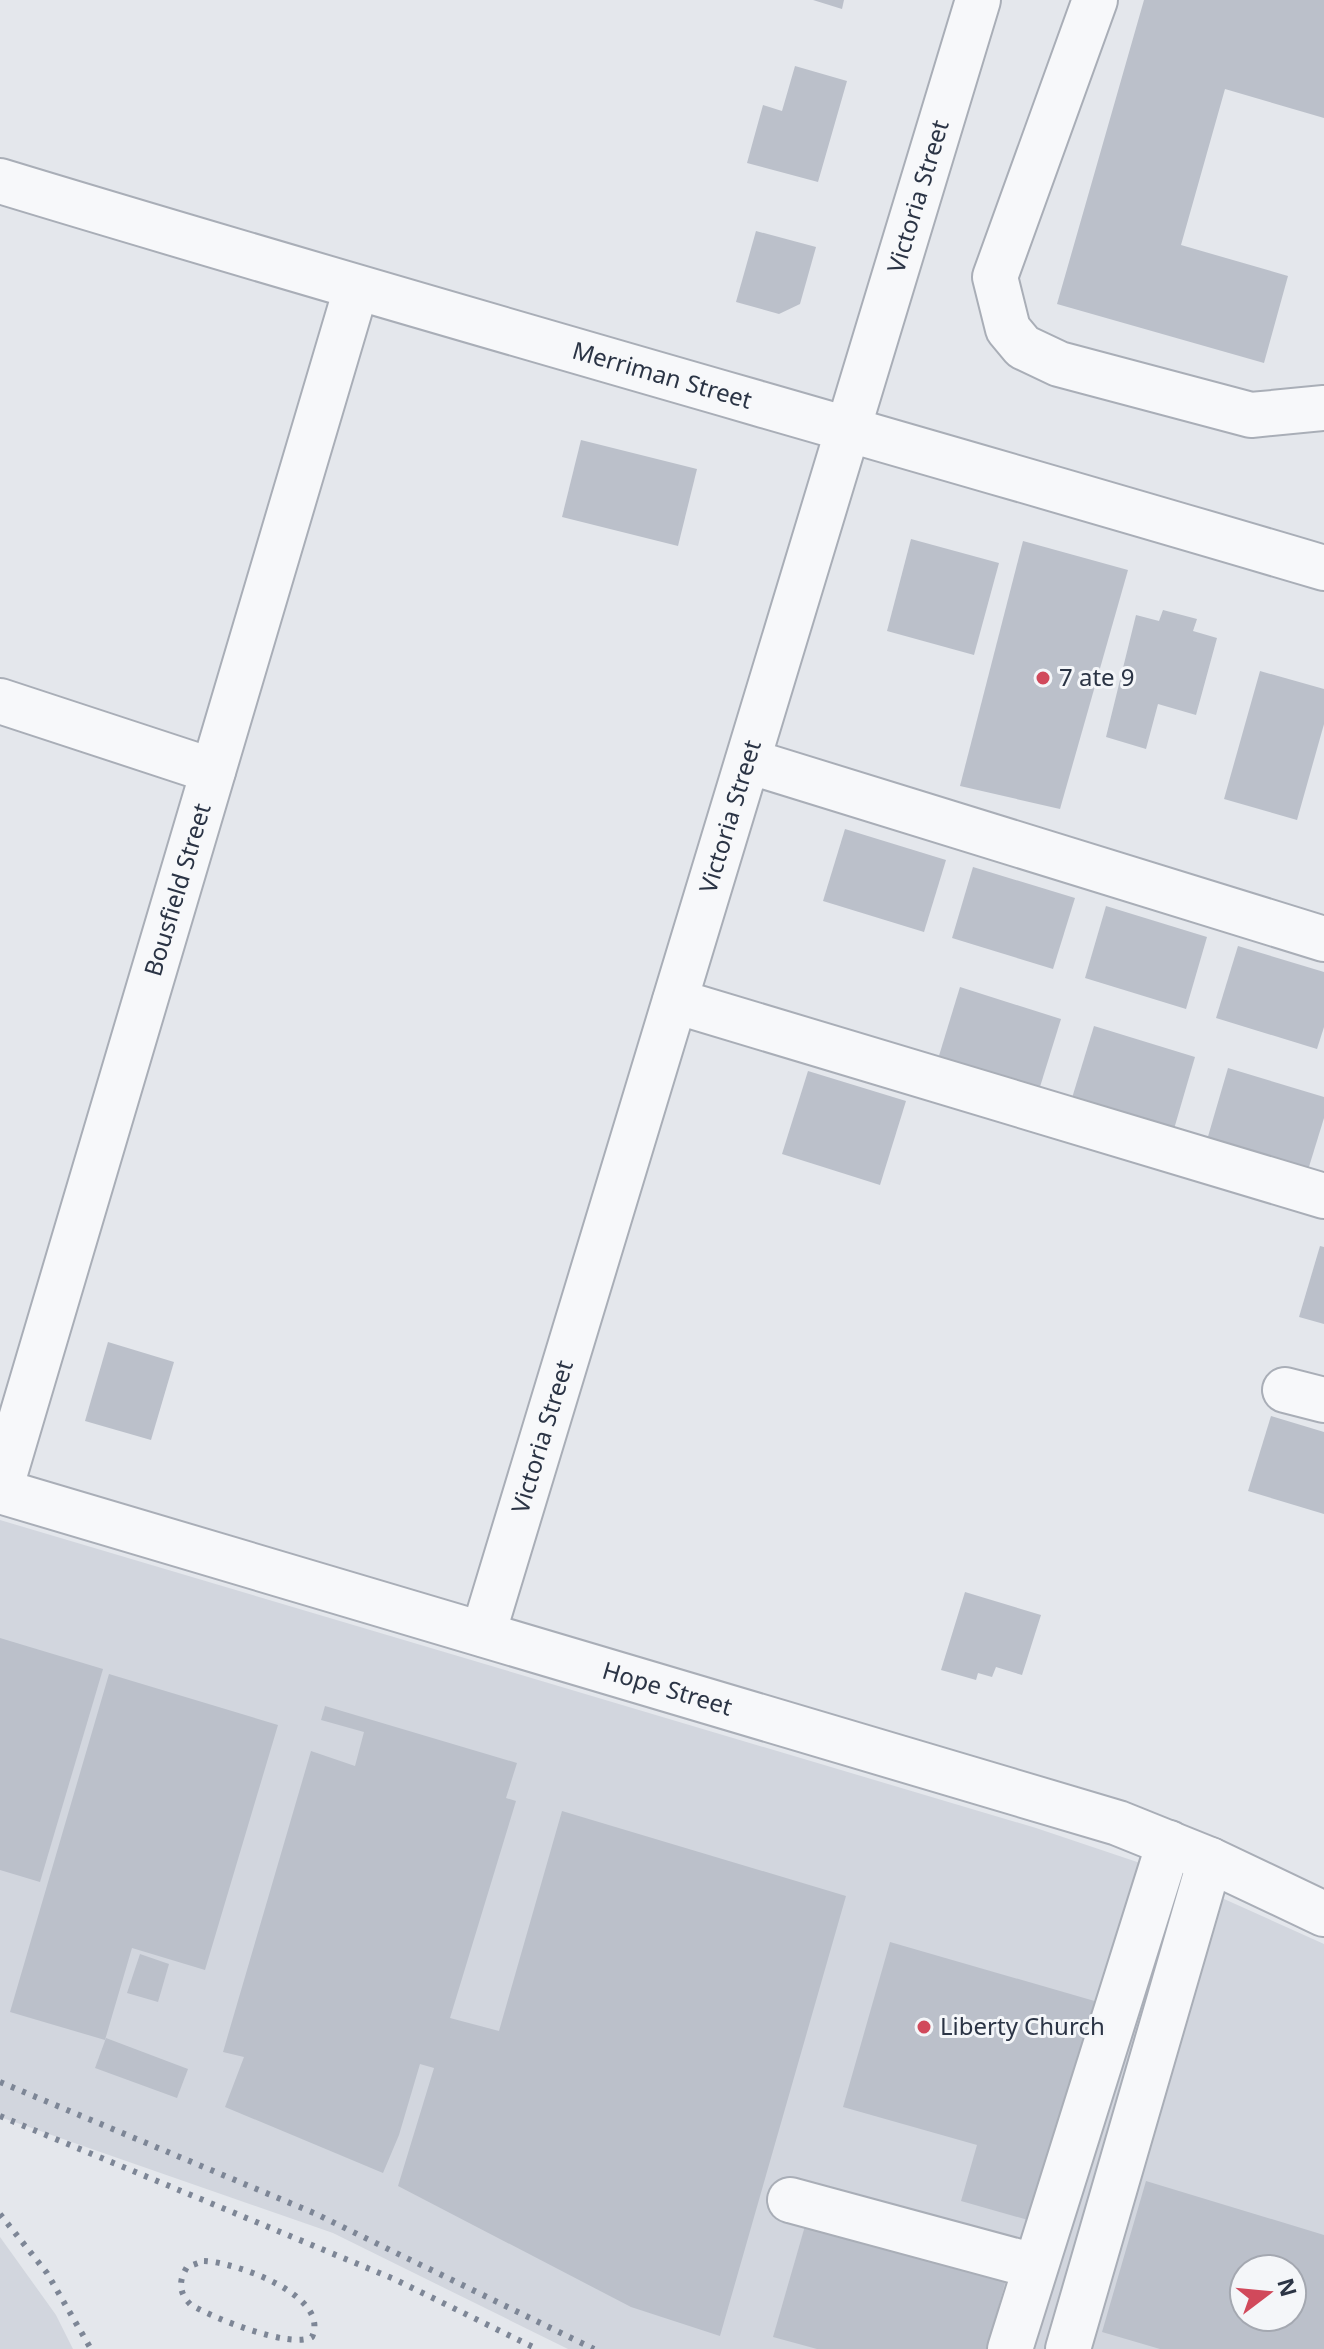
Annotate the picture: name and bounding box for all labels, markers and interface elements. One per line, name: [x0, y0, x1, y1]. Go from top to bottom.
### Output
street label: Victoria Street: [878, 115, 956, 277]
street label: Merriman Street: [569, 333, 756, 416]
place label: 7 ate 9: [1059, 660, 1135, 693]
marker: 7 ate 9: [1034, 669, 1052, 687]
street label: Victoria Street: [690, 735, 768, 897]
street label: Bousfield Street: [135, 799, 218, 980]
street label: Victoria Street: [503, 1356, 580, 1517]
street label: Hope Street: [599, 1653, 737, 1723]
place label: Liberty Church: [940, 2009, 1105, 2042]
marker: Liberty Church: [915, 2018, 933, 2036]
north arrow: [1228, 2253, 1308, 2333]
text: N: [1271, 2274, 1305, 2300]

